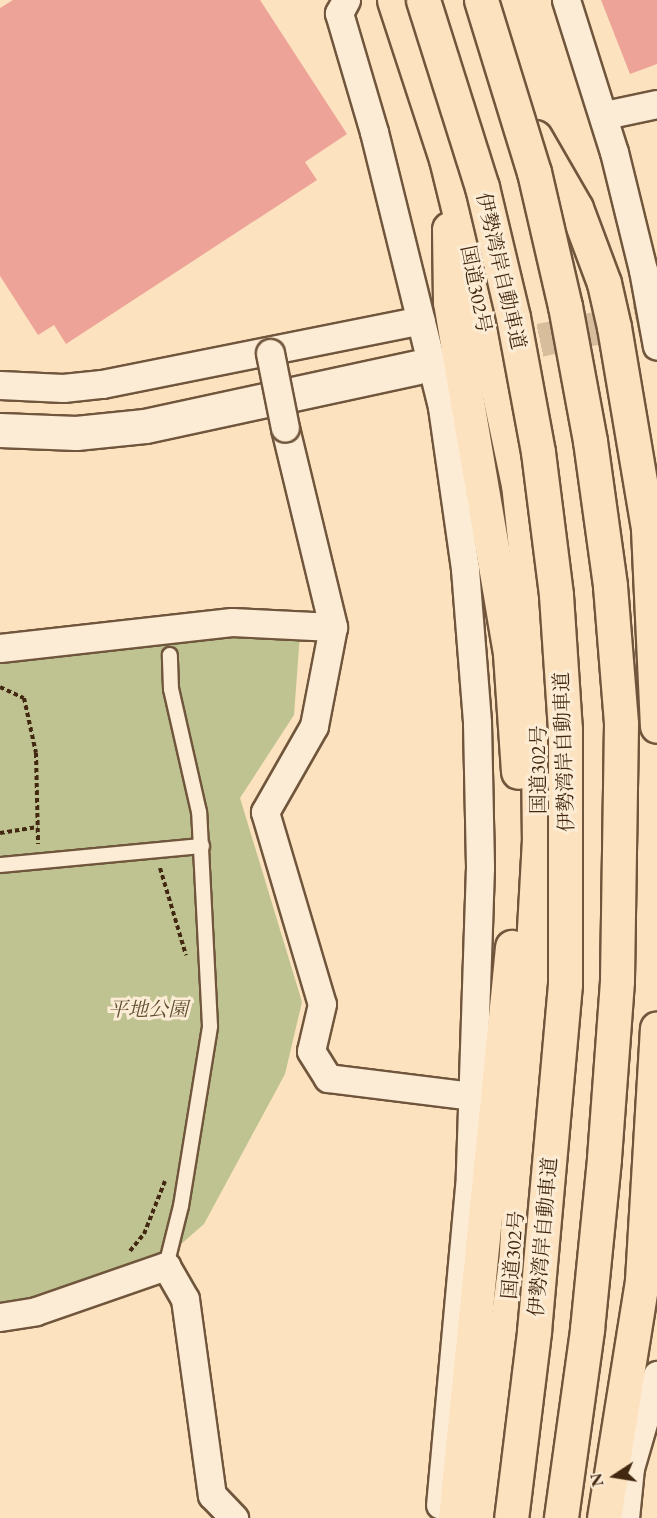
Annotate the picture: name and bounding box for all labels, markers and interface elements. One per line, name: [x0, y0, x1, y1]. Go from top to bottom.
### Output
street label: 伊勢湾岸自動車道: [471, 190, 531, 352]
street label: 国道302号: [456, 243, 496, 335]
street label: 伊勢湾岸自動車道: [549, 672, 579, 832]
street label: 国道302号: [526, 726, 550, 814]
park label: 平地公園: [108, 997, 188, 1021]
street label: 伊勢湾岸自動車道: [524, 1156, 562, 1318]
street label: 国道302号: [497, 1210, 529, 1300]
north arrow: [585, 1446, 645, 1506]
text: N: [585, 1471, 609, 1488]

